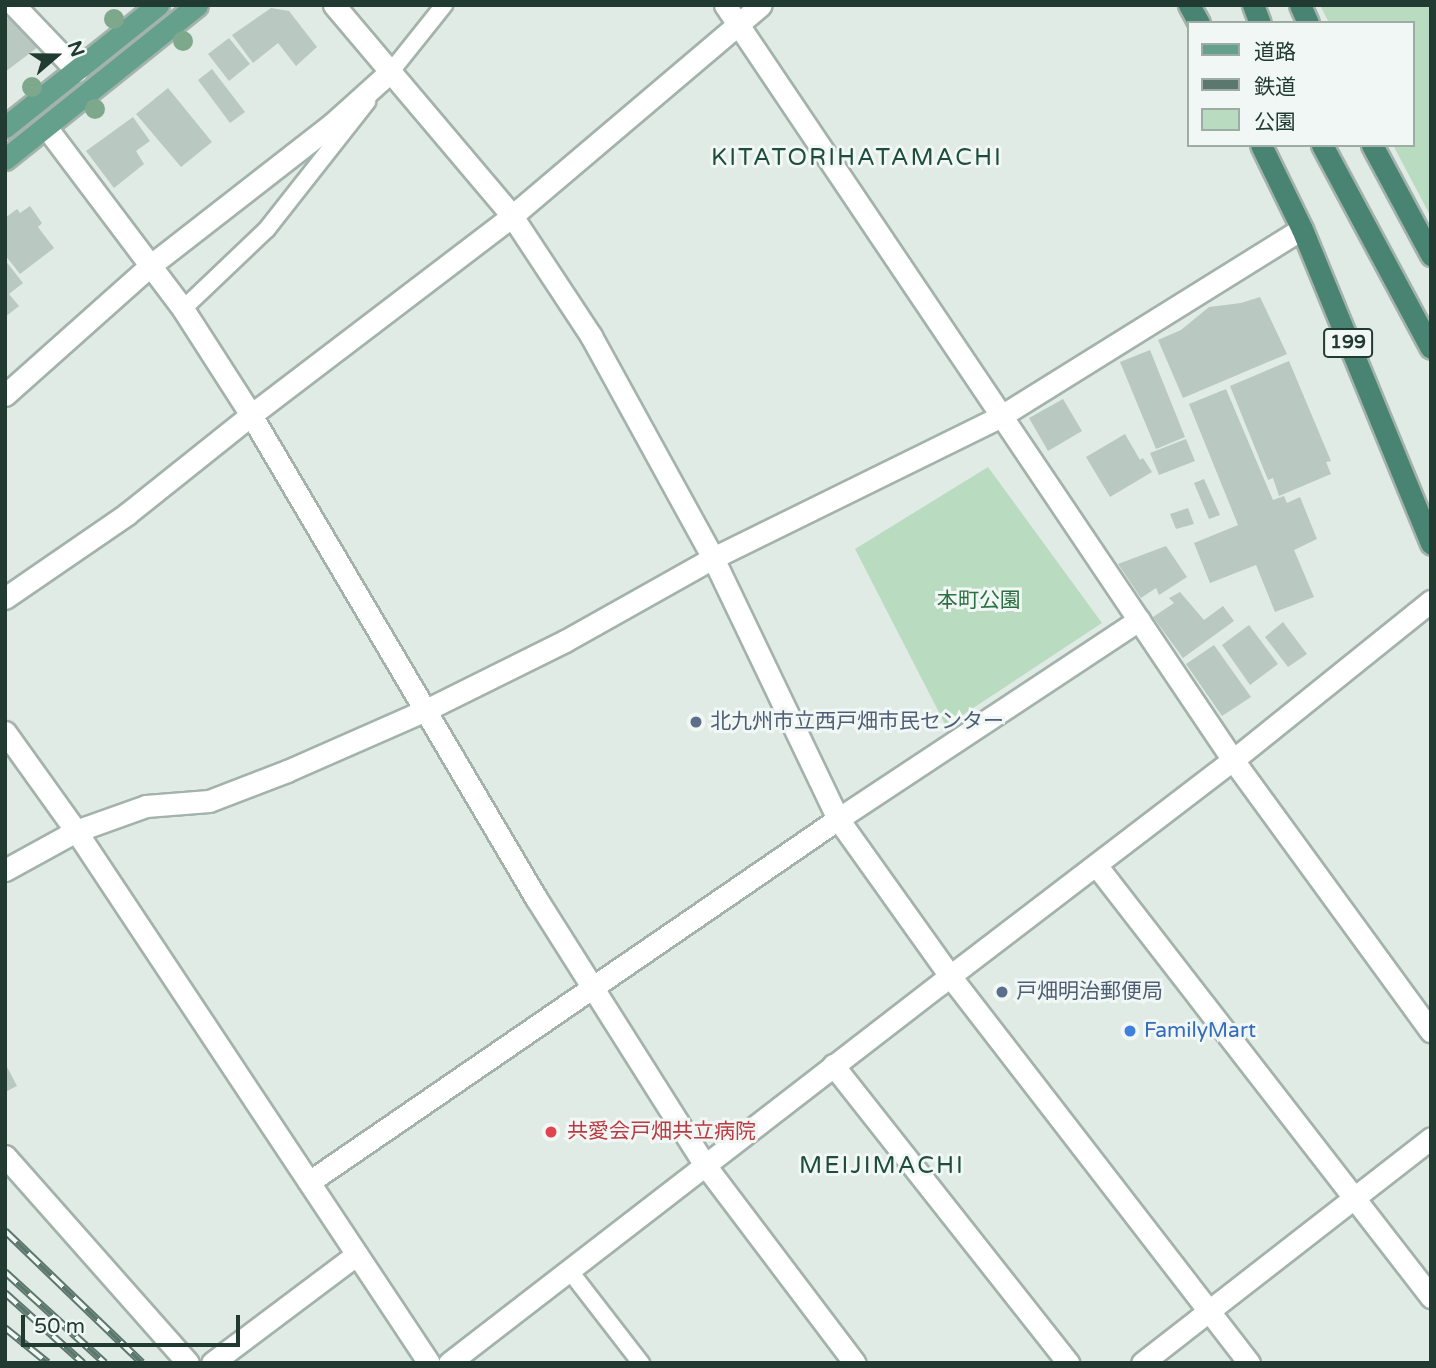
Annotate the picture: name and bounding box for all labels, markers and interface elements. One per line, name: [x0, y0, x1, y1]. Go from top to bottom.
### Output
north arrow: [21, 21, 91, 91]
legend: [1188, 21, 1415, 147]
text: N: [63, 38, 89, 60]
text: 道路: [1254, 40, 1296, 65]
text: 鉄道: [1254, 75, 1296, 100]
text: 公園: [1254, 110, 1296, 135]
district label: KITATORIHATAMACHI: [713, 144, 1001, 172]
road number: 199: [1322, 328, 1374, 358]
park label: 本町公園: [937, 588, 1021, 614]
place label: 北九州市立西戸畑市民センター: [710, 709, 1004, 735]
marker: 北九州市立西戸畑市民センター: [688, 714, 704, 730]
place label: 戸畑明治郵便局: [1016, 979, 1163, 1005]
marker: 戸畑明治郵便局: [994, 984, 1010, 1000]
place label: FamilyMart: [1144, 1018, 1256, 1044]
marker: FamilyMart: [1122, 1023, 1138, 1039]
place label: 共愛会戸畑共立病院: [567, 1119, 756, 1145]
marker: 共愛会戸畑共立病院: [541, 1122, 561, 1142]
district label: MEIJIMACHI: [800, 1152, 964, 1180]
scale bar: [24, 1302, 243, 1346]
text: 50 m: [34, 1314, 85, 1339]

